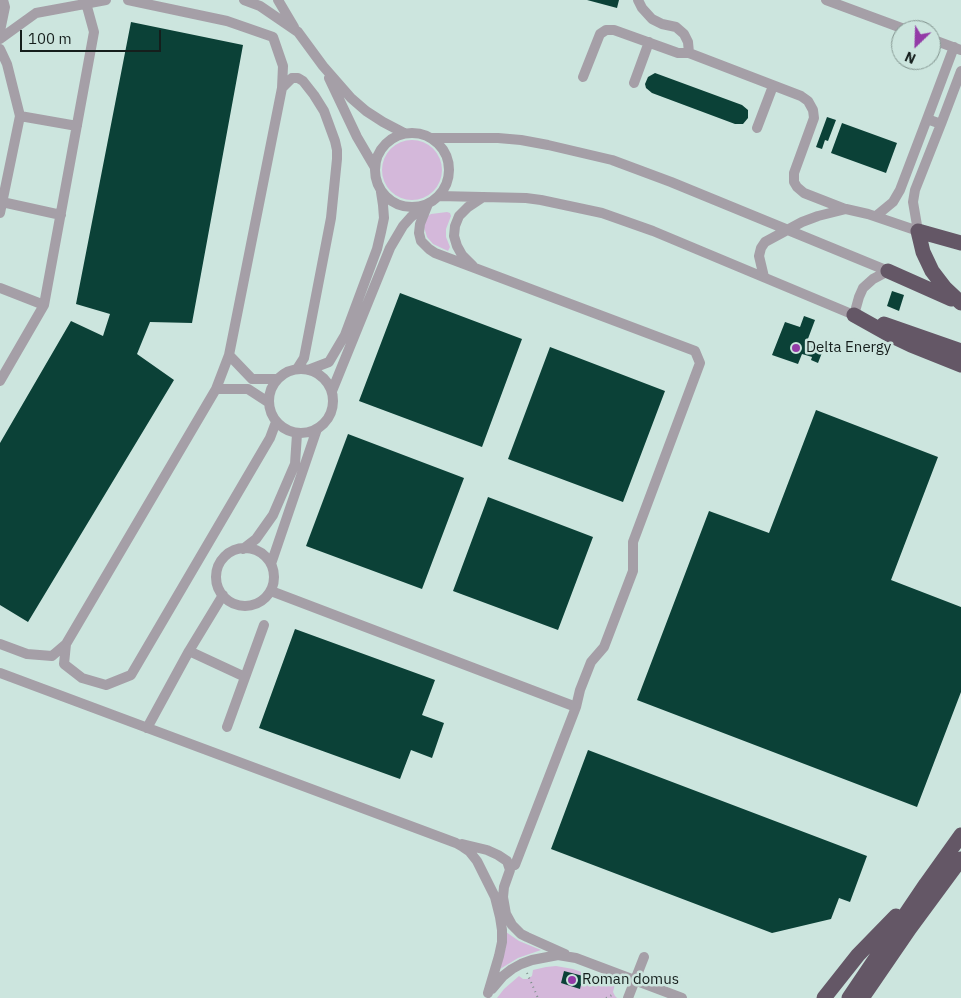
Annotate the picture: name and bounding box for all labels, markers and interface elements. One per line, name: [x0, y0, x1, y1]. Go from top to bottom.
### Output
scale bar: [22, 20, 164, 52]
north arrow: [891, 20, 941, 70]
text: 100 m: [28, 29, 72, 48]
text: N: [902, 48, 919, 68]
place label: Delta Energy: [806, 339, 891, 357]
marker: Delta Energy: [790, 342, 802, 354]
place label: Roman domus: [582, 971, 679, 989]
marker: Roman domus: [566, 974, 578, 986]

